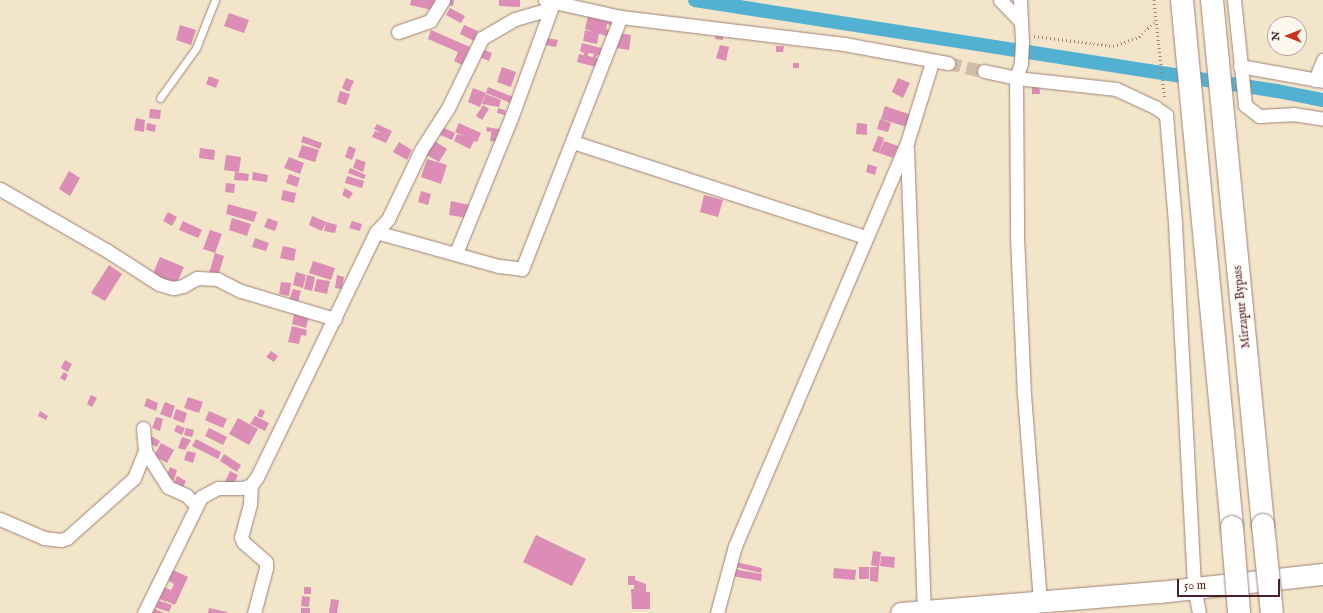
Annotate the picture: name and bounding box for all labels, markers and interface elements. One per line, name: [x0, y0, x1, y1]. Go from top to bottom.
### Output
north arrow: [1267, 16, 1307, 56]
text: N: [1269, 31, 1283, 41]
street label: Mirzapur Bypass: [1230, 265, 1254, 349]
scale bar: [1179, 571, 1282, 597]
text: 50 m: [1184, 578, 1206, 593]

